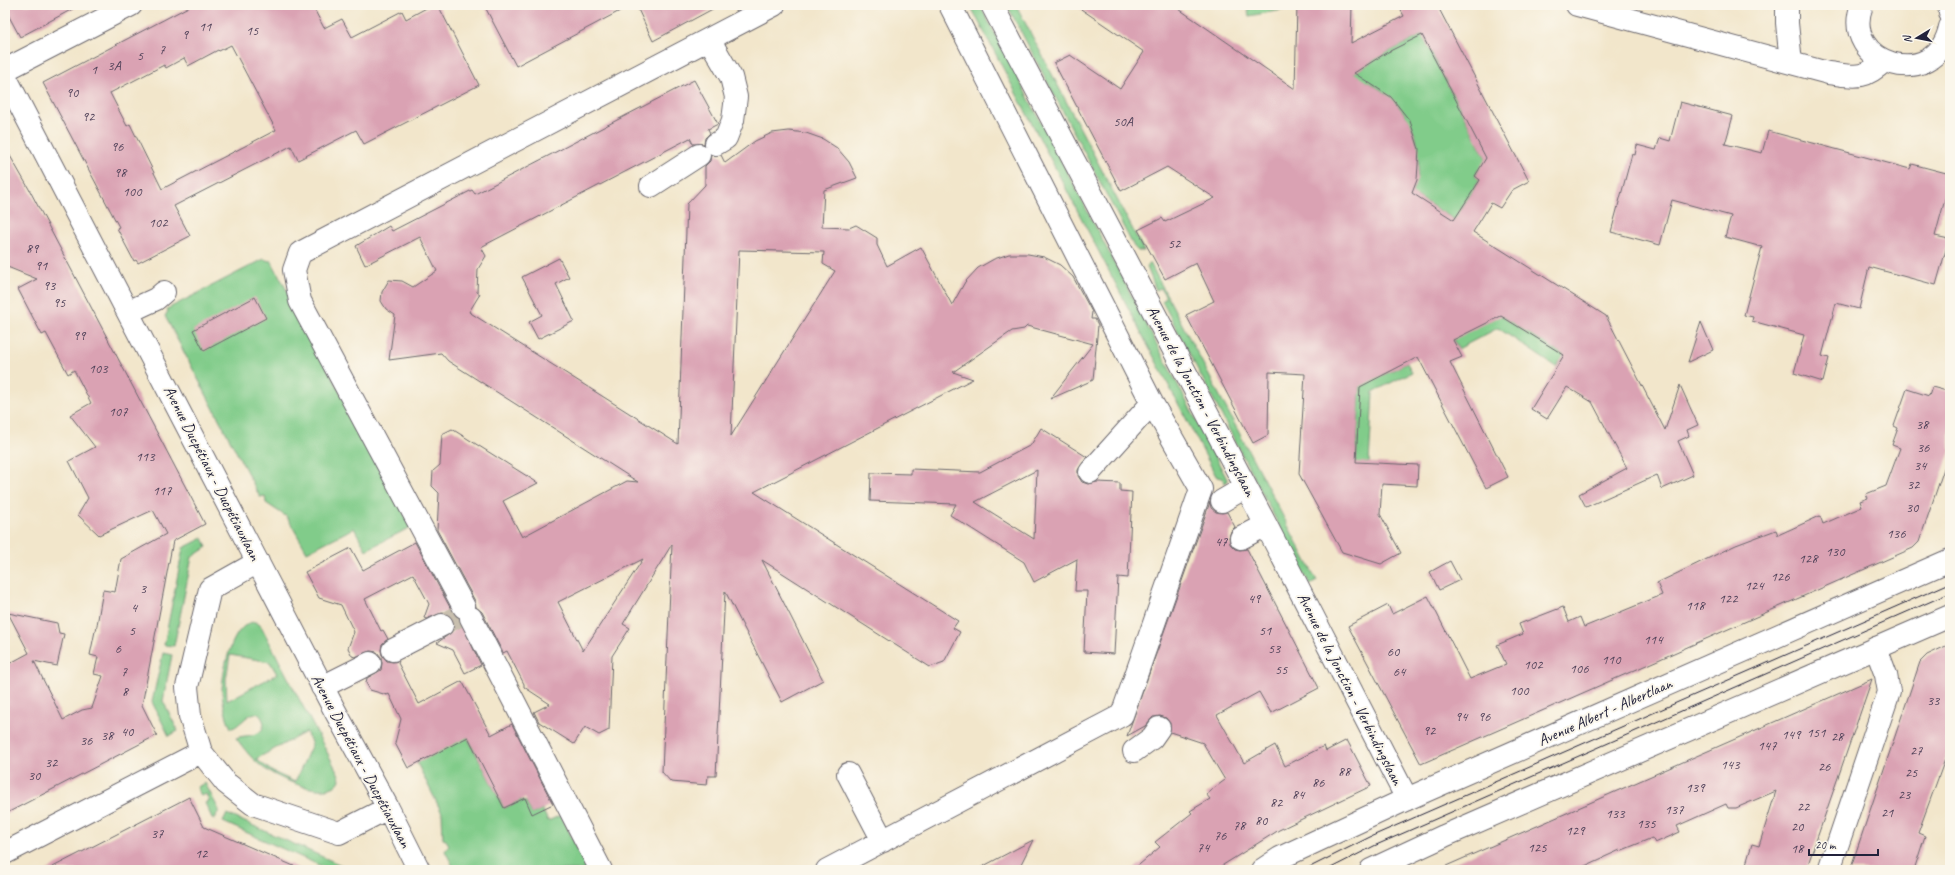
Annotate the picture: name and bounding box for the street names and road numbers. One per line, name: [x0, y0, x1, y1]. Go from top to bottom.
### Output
street label: Avenue de la Jonction - Verbindingslaan: [1142, 302, 1260, 501]
street label: Avenue Ducpétiaux - Ducpétiauxlaan: [159, 382, 265, 565]
street label: Avenue de la Jonction - Verbindingslaan: [1293, 589, 1408, 789]
street label: Avenue Ducpétiaux - Ducpétiauxlaan: [307, 671, 416, 852]
street label: Avenue Albert - Albertlaan: [1535, 673, 1676, 750]

